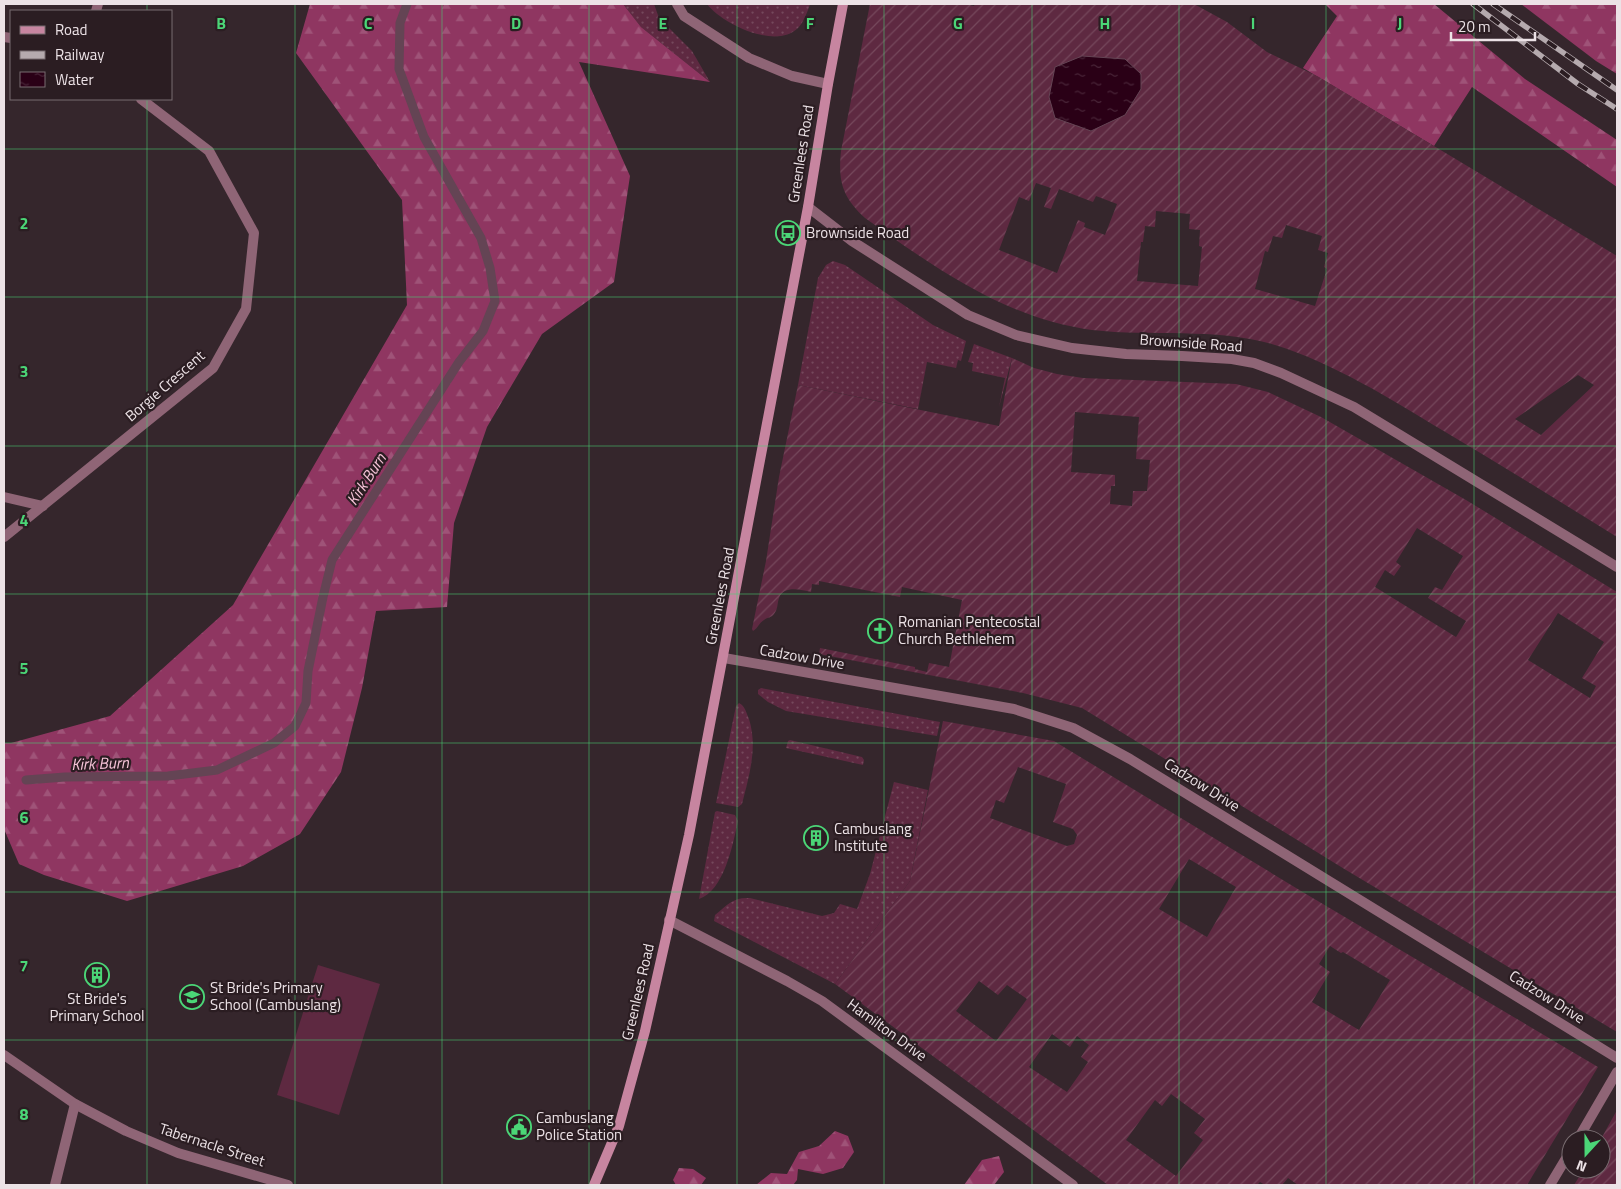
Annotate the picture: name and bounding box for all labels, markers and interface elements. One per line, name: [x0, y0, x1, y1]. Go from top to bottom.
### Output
legend: [10, 10, 172, 100]
scale bar: [1451, 10, 1535, 42]
text: B: [216, 11, 226, 35]
text: C: [364, 11, 373, 35]
text: D: [511, 11, 521, 35]
text: E: [659, 11, 668, 35]
text: F: [806, 11, 815, 35]
text: G: [953, 11, 963, 35]
text: H: [1100, 11, 1110, 35]
text: I: [1251, 11, 1255, 35]
text: J: [1398, 11, 1402, 35]
text: 20 m: [1458, 15, 1491, 38]
text: Road: [55, 18, 87, 41]
text: Railway: [55, 43, 105, 66]
text: Water: [55, 68, 94, 91]
street label: Greenlees Road: [781, 103, 820, 205]
text: 2: [20, 211, 28, 235]
bus stop icon: Brownside Road: [775, 220, 801, 246]
place label: Brownside Road: [806, 221, 909, 244]
street label: Brownside Road: [1139, 327, 1243, 358]
street label: Borgie Crescent: [120, 344, 210, 427]
text: 3: [20, 359, 28, 383]
water label: Kirk Burn: [340, 447, 392, 510]
text: 4: [20, 508, 29, 532]
street label: Greenlees Road: [699, 545, 740, 647]
place label: Romanian Pentecostal Church Bethlehem: [898, 610, 1040, 650]
church icon: Romanian Pentecostal Church Bethlehem: [867, 618, 893, 644]
street label: Cadzow Drive: [758, 638, 846, 675]
text: 5: [20, 656, 29, 680]
water label: Kirk Burn: [71, 750, 130, 776]
street label: Cadzow Drive: [1160, 752, 1245, 817]
text: 6: [20, 805, 29, 829]
place label: Cambuslang Institute: [834, 817, 912, 857]
building icon: Cambuslang Institute: [803, 825, 829, 851]
street label: Greenlees Road: [615, 941, 660, 1043]
text: 7: [20, 954, 28, 978]
building icon: St Bride's Primary School: [84, 962, 110, 988]
street label: Cadzow Drive: [1505, 964, 1590, 1029]
place label: St Bride's Primary School (Cambuslang): [210, 976, 341, 1016]
school or university icon: St Bride's Primary School (Cambuslang): [179, 984, 205, 1010]
place label: St Bride's Primary School: [49, 987, 145, 1027]
street label: Hamilton Drive: [842, 993, 932, 1067]
text: 8: [20, 1102, 29, 1126]
place label: Cambuslang Police Station: [536, 1106, 622, 1146]
public building icon: Cambuslang Police Station: [506, 1114, 532, 1140]
street label: Tabernacle Street: [156, 1117, 269, 1173]
north arrow: [1561, 1129, 1611, 1179]
text: N: [1573, 1155, 1589, 1178]

